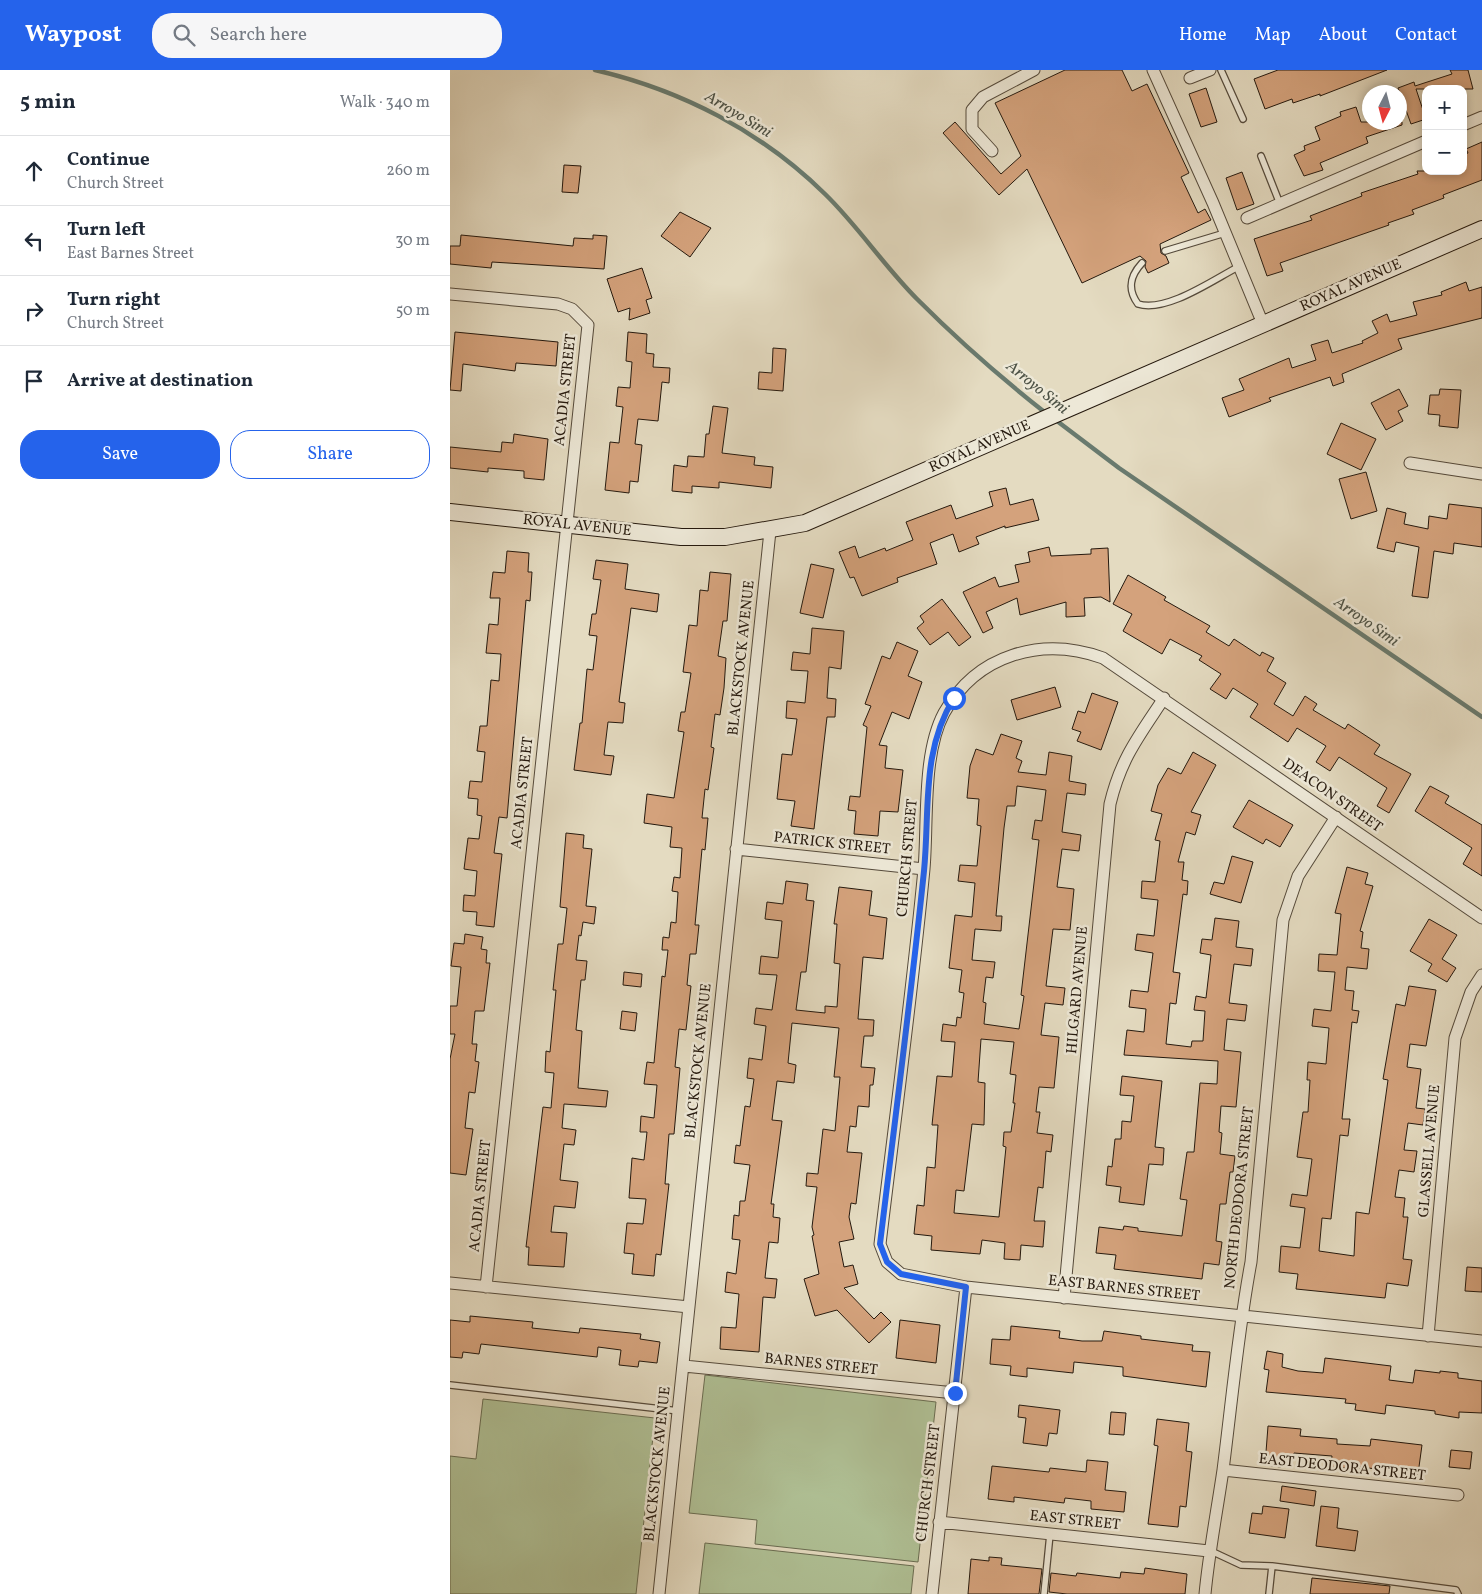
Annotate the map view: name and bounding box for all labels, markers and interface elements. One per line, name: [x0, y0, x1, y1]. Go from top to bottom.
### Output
search box: [152, 13, 502, 58]
text: Waypost: [25, 18, 122, 52]
icon: search: [170, 21, 198, 49]
text: Search here: [210, 22, 307, 48]
text: Home: [1179, 23, 1227, 48]
text: Map: [1255, 23, 1291, 48]
text: About: [1319, 23, 1367, 48]
text: Contact: [1395, 23, 1457, 48]
north arrow: [1362, 85, 1407, 130]
map controls: [1422, 85, 1467, 175]
button: +: [1422, 85, 1467, 130]
water label: Arroyo Simi: [700, 86, 776, 144]
text: 5 min: [20, 88, 76, 117]
text: Walk · 340 m: [340, 92, 430, 114]
button: −: [1422, 130, 1467, 175]
text: Continue: [67, 147, 150, 173]
icon: ahead: [20, 157, 48, 185]
text: 260 m: [386, 160, 430, 182]
text: Church Street: [67, 173, 164, 195]
text: Turn left: [67, 217, 146, 243]
icon: left: [20, 227, 48, 255]
text: 30 m: [395, 230, 430, 252]
text: East Barnes Street: [67, 243, 194, 265]
street label: ROYAL AVENUE: [1297, 254, 1405, 318]
text: Turn right: [67, 287, 160, 313]
icon: right: [20, 297, 48, 325]
text: 50 m: [396, 300, 430, 322]
text: Church Street: [67, 313, 164, 335]
street label: ACADIA STREET: [550, 333, 582, 447]
water label: Arroyo Simi: [1000, 355, 1074, 421]
icon: arrive: [20, 367, 48, 395]
text: Arrive at destination: [67, 368, 253, 394]
street label: ROYAL AVENUE: [926, 415, 1034, 479]
button: Save: [20, 430, 220, 479]
button: Share: [230, 430, 430, 479]
street label: ROYAL AVENUE: [522, 510, 632, 542]
street label: BLACKSTOCK AVENUE: [723, 579, 761, 737]
water label: Arroyo Simi: [1328, 591, 1404, 653]
route start: [943, 687, 966, 710]
street label: ACADIA STREET: [507, 736, 539, 850]
street label: DEACON STREET: [1278, 754, 1386, 838]
street label: CHURCH STREET: [892, 798, 924, 918]
street label: PATRICK STREET: [773, 827, 892, 861]
street label: HILGARD AVENUE: [1062, 925, 1094, 1055]
street label: BLACKSTOCK AVENUE: [680, 982, 718, 1140]
street label: GLASSELL AVENUE: [1414, 1084, 1446, 1218]
street label: NORTH DEODORA STREET: [1220, 1105, 1260, 1290]
street label: ACADIA STREET: [465, 1139, 497, 1253]
street label: EAST BARNES STREET: [1047, 1271, 1201, 1307]
street label: BARNES STREET: [763, 1349, 879, 1381]
route end: [944, 1382, 967, 1405]
street label: BLACKSTOCK AVENUE: [639, 1385, 677, 1543]
street label: CHURCH STREET: [911, 1423, 947, 1543]
street label: EAST DEODORA STREET: [1257, 1449, 1427, 1487]
street label: EAST STREET: [1029, 1506, 1122, 1536]

